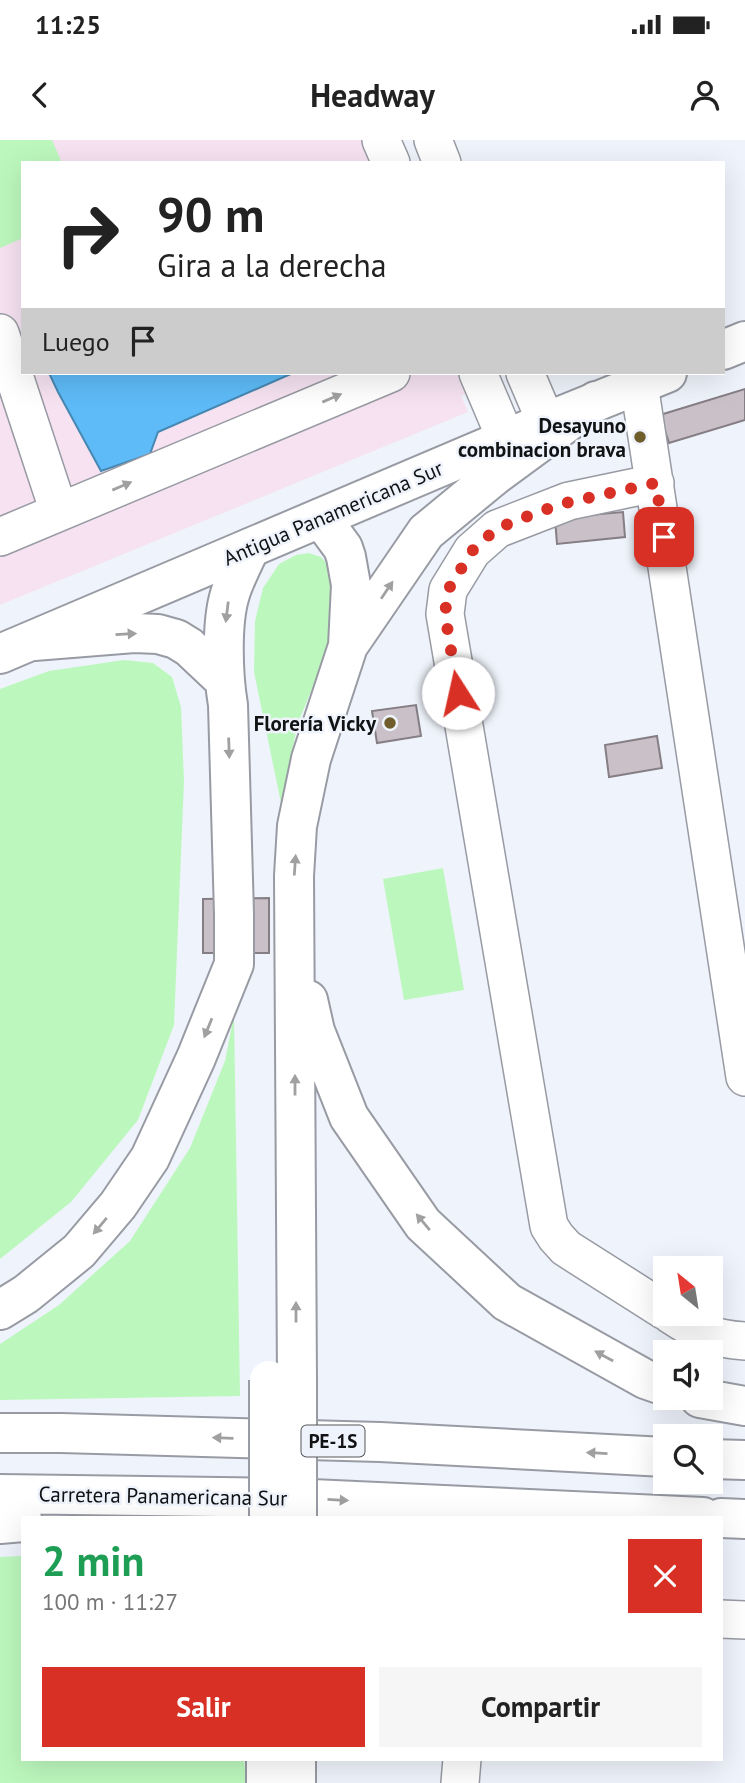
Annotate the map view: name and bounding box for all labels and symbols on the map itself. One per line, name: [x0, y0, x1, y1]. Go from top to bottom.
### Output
one-way arrow: [322, 392, 343, 403]
place label: Desayuno combinacion brava: [458, 412, 626, 463]
marker: Desayuno combinacion brava: [632, 429, 648, 445]
street label: Antigua Panamericana Sur: [219, 454, 447, 572]
one-way arrow: [112, 480, 133, 491]
pin: [634, 507, 694, 567]
one-way arrow: [380, 580, 393, 600]
one-way arrow: [222, 601, 233, 623]
one-way arrow: [116, 628, 138, 639]
position arrow: [421, 656, 495, 730]
place label: Florería Vicky: [254, 710, 377, 737]
marker: Florería Vicky: [382, 715, 398, 731]
one-way arrow: [223, 738, 234, 760]
one-way arrow: [290, 853, 301, 875]
one-way arrow: [203, 1017, 214, 1038]
one-way arrow: [289, 1073, 301, 1095]
one-way arrow: [415, 1213, 430, 1231]
one-way arrow: [93, 1217, 108, 1235]
north arrow: [653, 1256, 723, 1326]
one-way arrow: [291, 1301, 302, 1323]
one-way arrow: [594, 1350, 614, 1362]
road number: PE-1S: [302, 1426, 364, 1456]
one-way arrow: [211, 1432, 233, 1443]
one-way arrow: [586, 1448, 608, 1459]
street label: Carretera Panamericana Sur: [39, 1480, 287, 1512]
one-way arrow: [327, 1495, 349, 1506]

